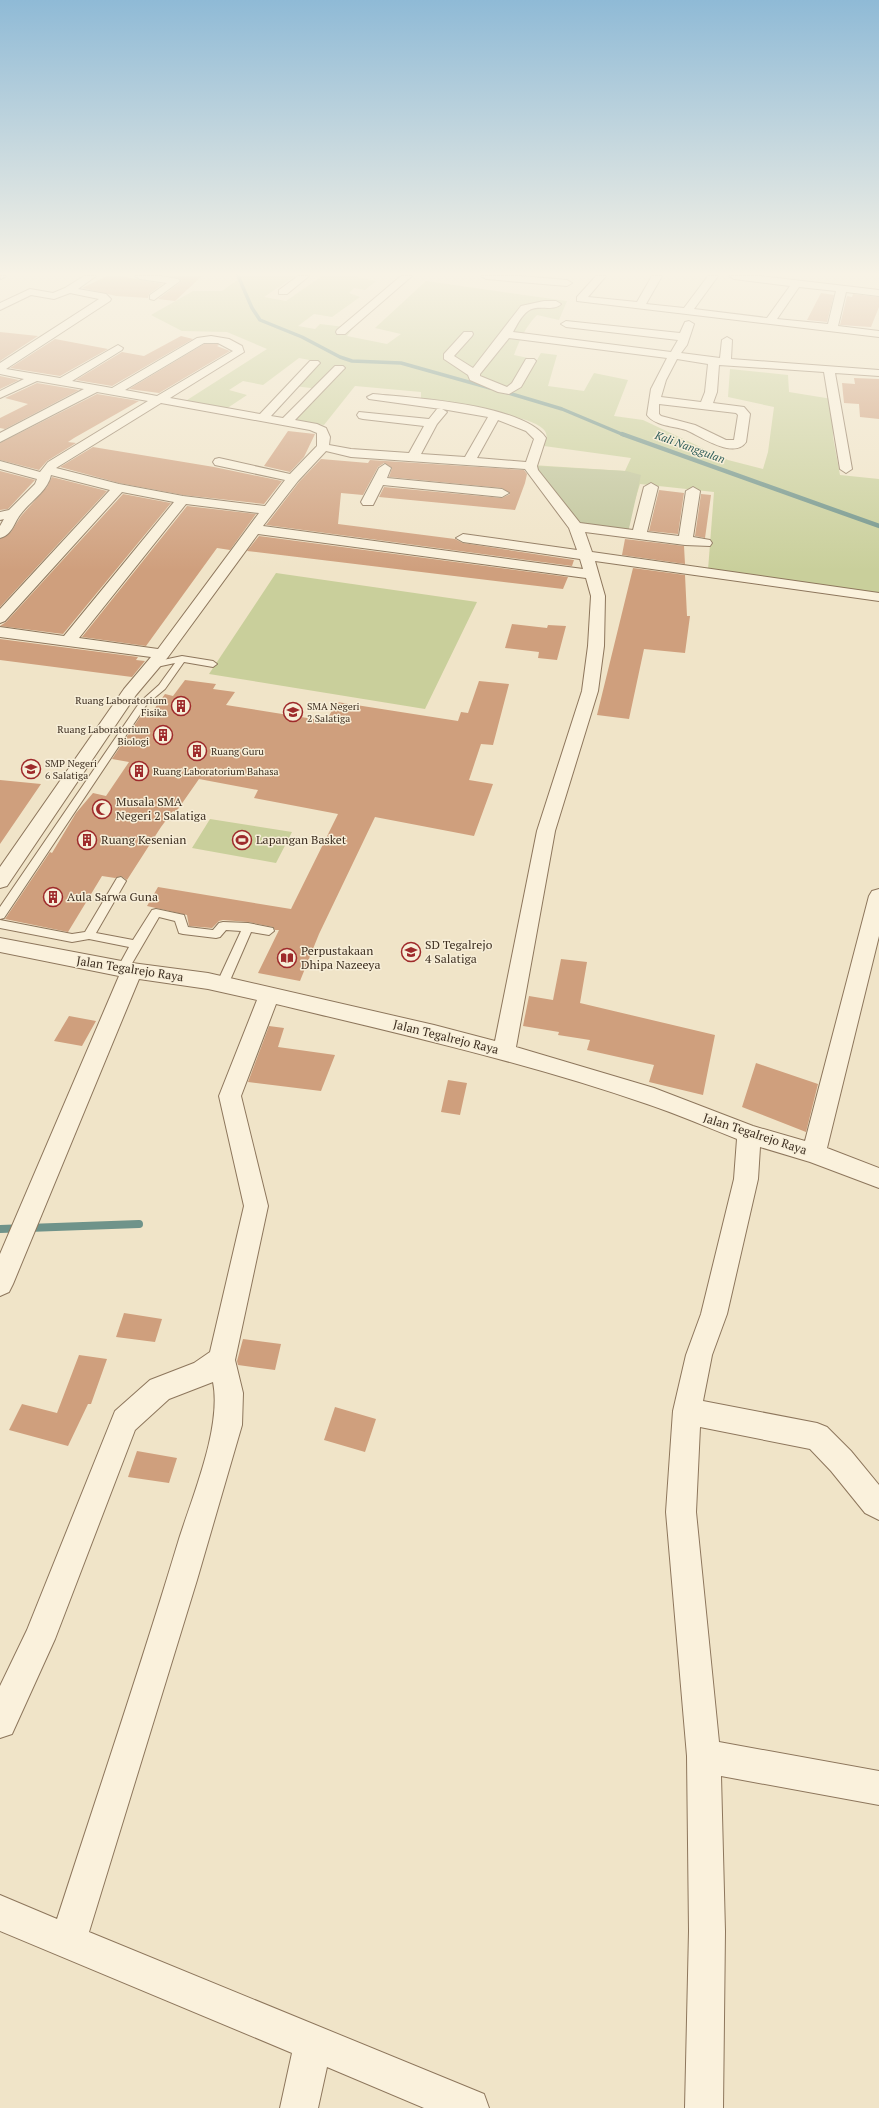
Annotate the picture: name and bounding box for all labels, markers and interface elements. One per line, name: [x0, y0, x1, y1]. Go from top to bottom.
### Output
water label: Kali Nanggulan: [652, 428, 727, 466]
place label: Ruang Laboratorium Fisika: [75, 694, 167, 719]
building icon: Ruang Laboratorium Fisika: [170, 695, 192, 717]
place label: SMA Negeri 2 Salatiga: [307, 700, 360, 725]
school or university icon: SMA Negeri 2 Salatiga: [282, 701, 304, 723]
place label: Ruang Laboratorium Biologi: [57, 723, 149, 748]
building icon: Ruang Laboratorium Biologi: [152, 724, 174, 746]
building icon: Ruang Guru: [186, 740, 208, 762]
place label: Ruang Guru: [211, 745, 264, 758]
place label: SMP Negeri 6 Salatiga: [45, 757, 97, 782]
school or university icon: SMP Negeri 6 Salatiga: [20, 758, 42, 780]
building icon: Ruang Laboratorium Bahasa: [128, 760, 150, 782]
place label: Ruang Laboratorium Bahasa: [153, 765, 279, 778]
place label: Musala SMA Negeri 2 Salatiga: [116, 794, 206, 823]
mosque icon: Musala SMA Negeri 2 Salatiga: [91, 798, 113, 820]
building icon: Ruang Kesenian: [76, 829, 98, 851]
sports icon: Lapangan Basket: [231, 829, 253, 851]
place label: Ruang Kesenian: [101, 832, 186, 847]
place label: Lapangan Basket: [256, 832, 347, 847]
building icon: Aula Sarwa Guna: [42, 886, 64, 908]
place label: Aula Sarwa Guna: [67, 889, 158, 904]
place label: SD Tegalrejo 4 Salatiga: [425, 937, 493, 966]
school or university icon: SD Tegalrejo 4 Salatiga: [400, 941, 422, 963]
place label: Perpustakaan Dhipa Nazeeya: [301, 943, 380, 972]
library icon: Perpustakaan Dhipa Nazeeya: [276, 947, 298, 969]
street label: Jalan Tegalrejo Raya: [76, 953, 185, 984]
street label: Jalan Tegalrejo Raya: [392, 1016, 500, 1057]
street label: Jalan Tegalrejo Raya: [701, 1110, 809, 1157]

